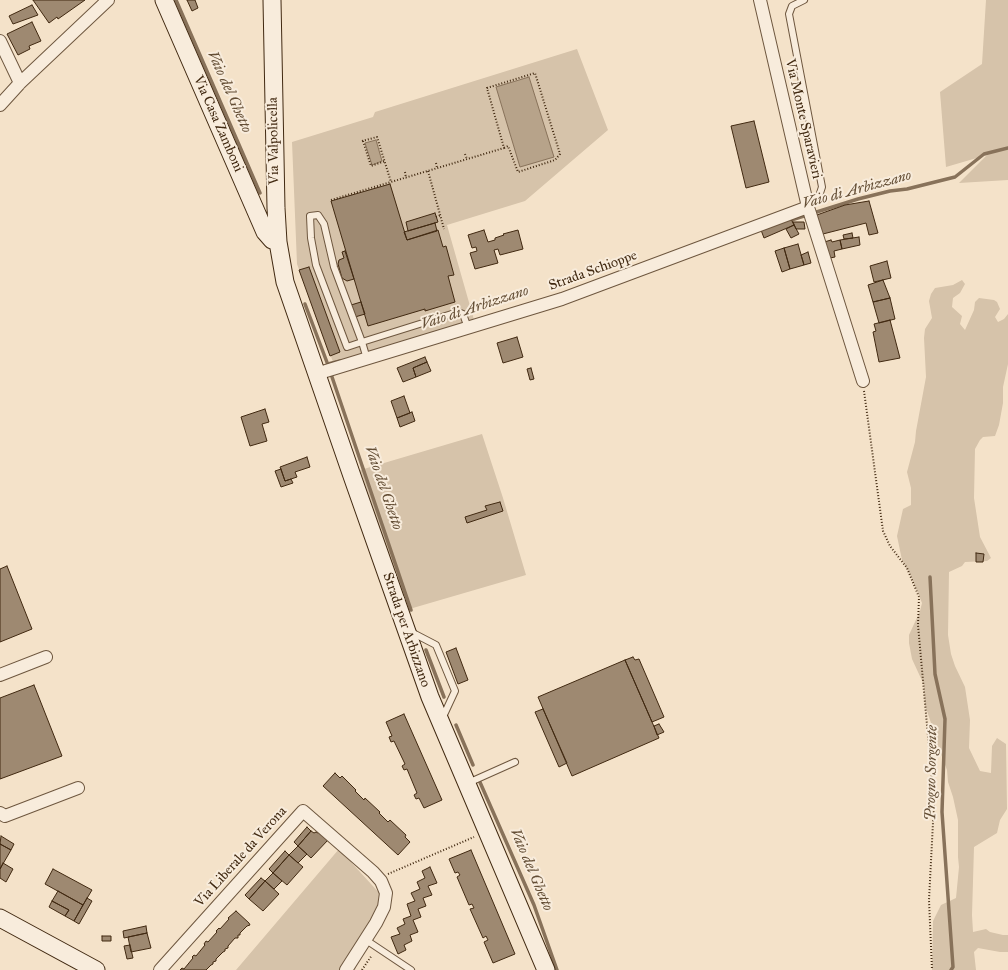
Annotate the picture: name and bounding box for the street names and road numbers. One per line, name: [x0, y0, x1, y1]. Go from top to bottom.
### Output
street label: Via Monte Sparavieri: [781, 57, 825, 181]
street label: Via Casa Zamboni: [189, 73, 247, 175]
street label: Via Valpolicella: [265, 97, 283, 185]
street label: Strada Schioppe: [547, 247, 639, 295]
street label: Strada per Arbizzano: [379, 570, 433, 690]
street label: Via Liberale da Verona: [191, 803, 291, 911]

